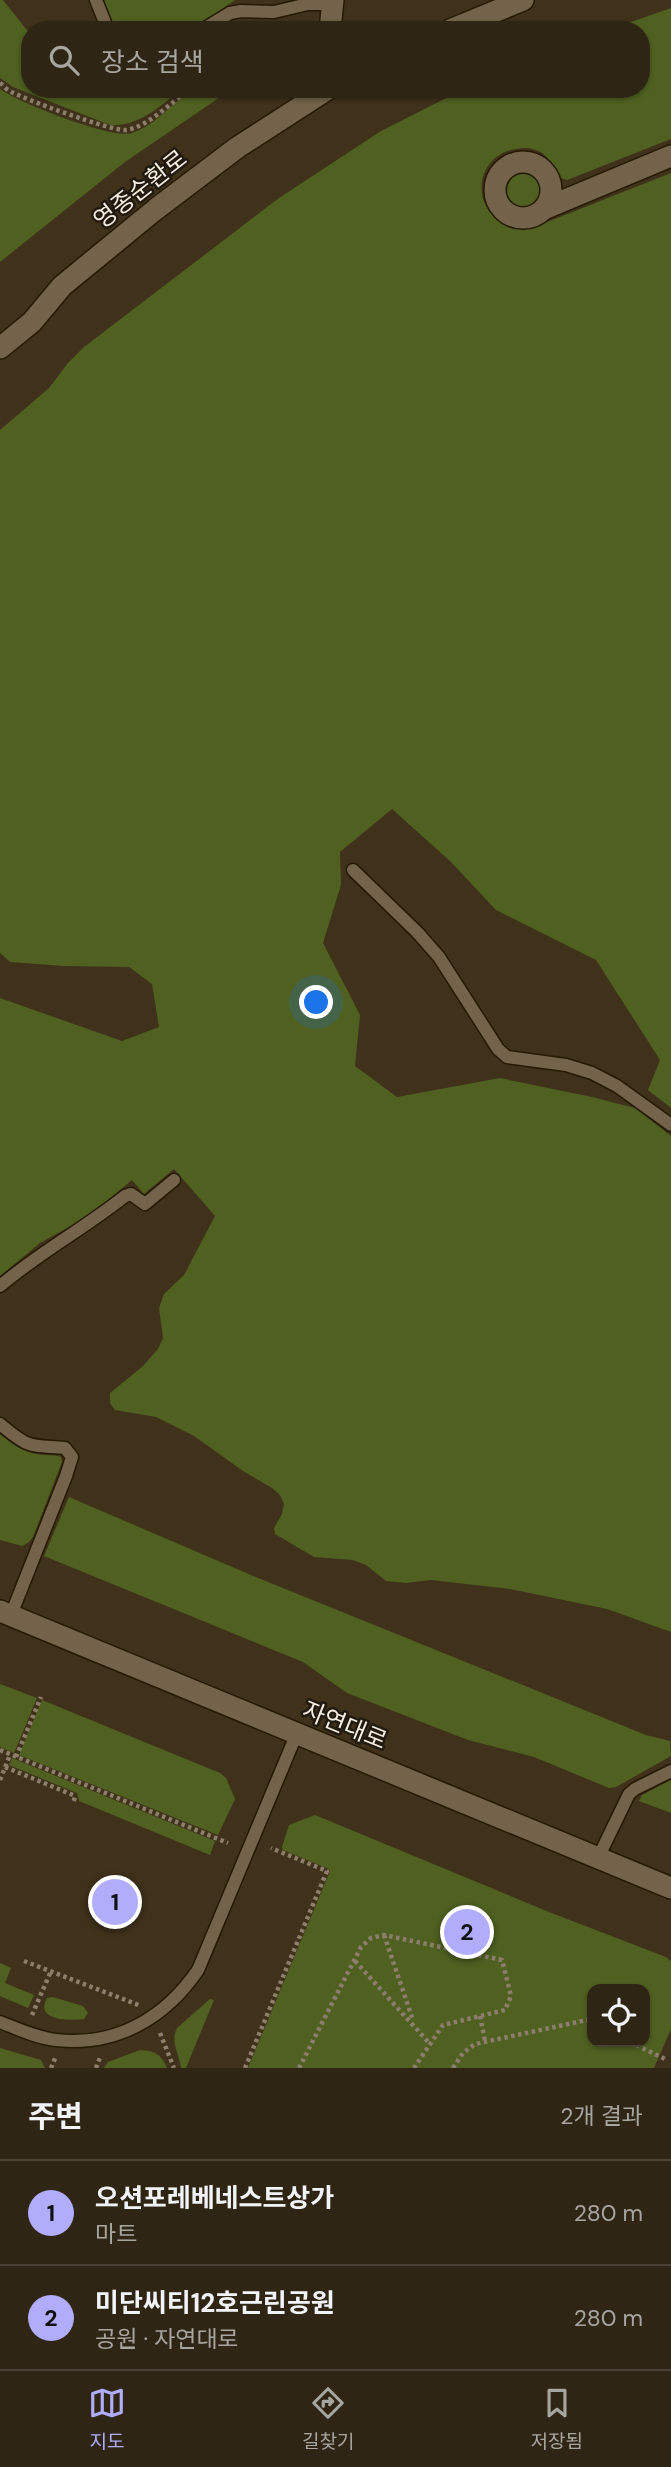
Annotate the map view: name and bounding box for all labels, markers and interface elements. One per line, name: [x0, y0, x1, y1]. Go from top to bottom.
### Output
search box: [21, 21, 650, 98]
icon: search: [45, 41, 83, 79]
text: 장소 검색: [101, 45, 204, 79]
street label: 영종순환로: [87, 143, 193, 235]
your location: [299, 985, 333, 1019]
street label: 자연대로: [298, 1694, 392, 1756]
pin: 1: [92, 1876, 138, 1928]
pin: 2: [444, 1906, 490, 1958]
map controls: [587, 1984, 650, 2047]
button: locate: [587, 1984, 650, 2047]
text: 주변: [28, 2097, 83, 2136]
text: 2개 결과: [560, 2101, 643, 2131]
text: 오션포레베네스트상가: [95, 2181, 334, 2215]
text: 1: [47, 2198, 55, 2228]
text: 280 m: [574, 2198, 643, 2228]
text: 마트: [95, 2219, 137, 2249]
text: 미단씨티12호근린공원: [95, 2286, 335, 2320]
text: 2: [44, 2303, 58, 2333]
text: 280 m: [574, 2303, 643, 2333]
text: 공원 · 자연대로: [95, 2324, 239, 2354]
tab: 지도: [88, 2384, 126, 2454]
tab: 길찾기: [302, 2384, 355, 2454]
tab: 저장됨: [531, 2384, 583, 2454]

